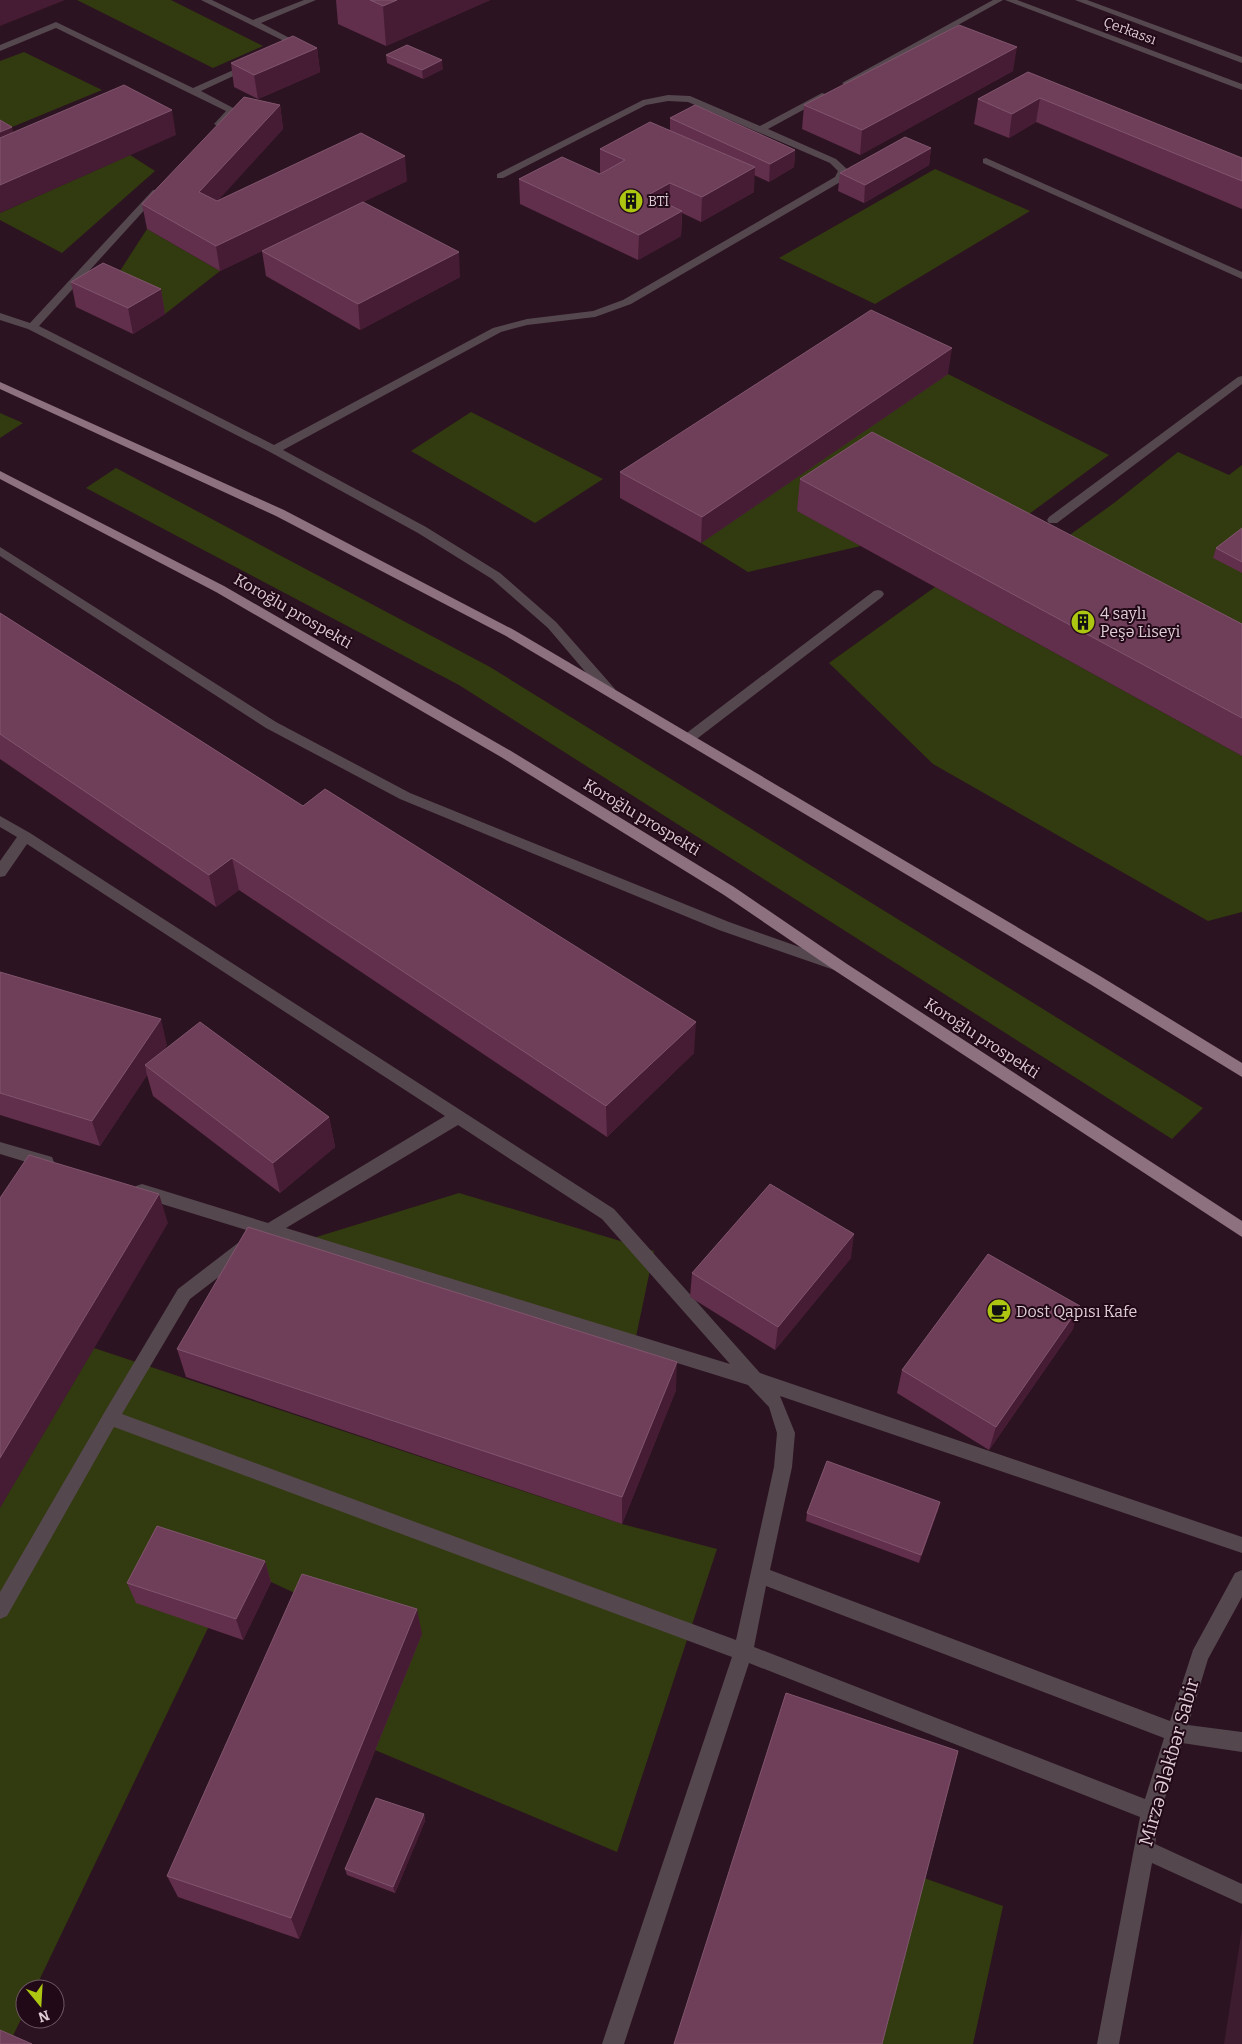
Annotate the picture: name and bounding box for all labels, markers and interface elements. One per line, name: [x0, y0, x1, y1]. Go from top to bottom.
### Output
street label: Çerkassı: [1101, 14, 1159, 48]
building icon: BTİ: [618, 188, 644, 214]
place label: BTİ: [648, 193, 669, 210]
street label: Koroğlu prospekti: [231, 570, 356, 653]
place label: 4 saylı Peşə Liseyi: [1100, 604, 1181, 641]
building icon: 4 saylı Peşə Liseyi: [1070, 609, 1096, 635]
street label: Koroğlu prospekti: [580, 775, 704, 859]
street label: Koroğlu prospekti: [921, 994, 1043, 1082]
cafe icon: Dost Qapısı Kafe: [986, 1298, 1012, 1324]
place label: Dost Qapısı Kafe: [1016, 1302, 1137, 1321]
street label: Mirzə Ələkbər Sabir: [1134, 1675, 1204, 1849]
north arrow: [15, 1979, 65, 2029]
text: N: [36, 2006, 52, 2026]

